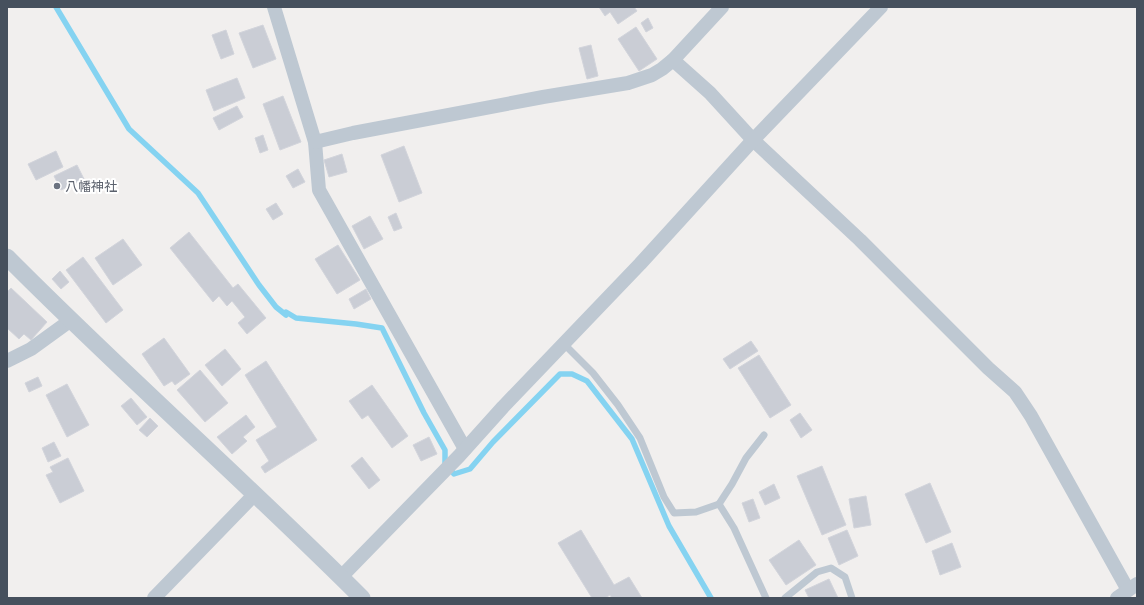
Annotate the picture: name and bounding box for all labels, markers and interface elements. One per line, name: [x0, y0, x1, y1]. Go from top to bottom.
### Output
place label: 八幡神社: [65, 179, 117, 194]
marker: 八幡神社: [52, 181, 62, 191]

